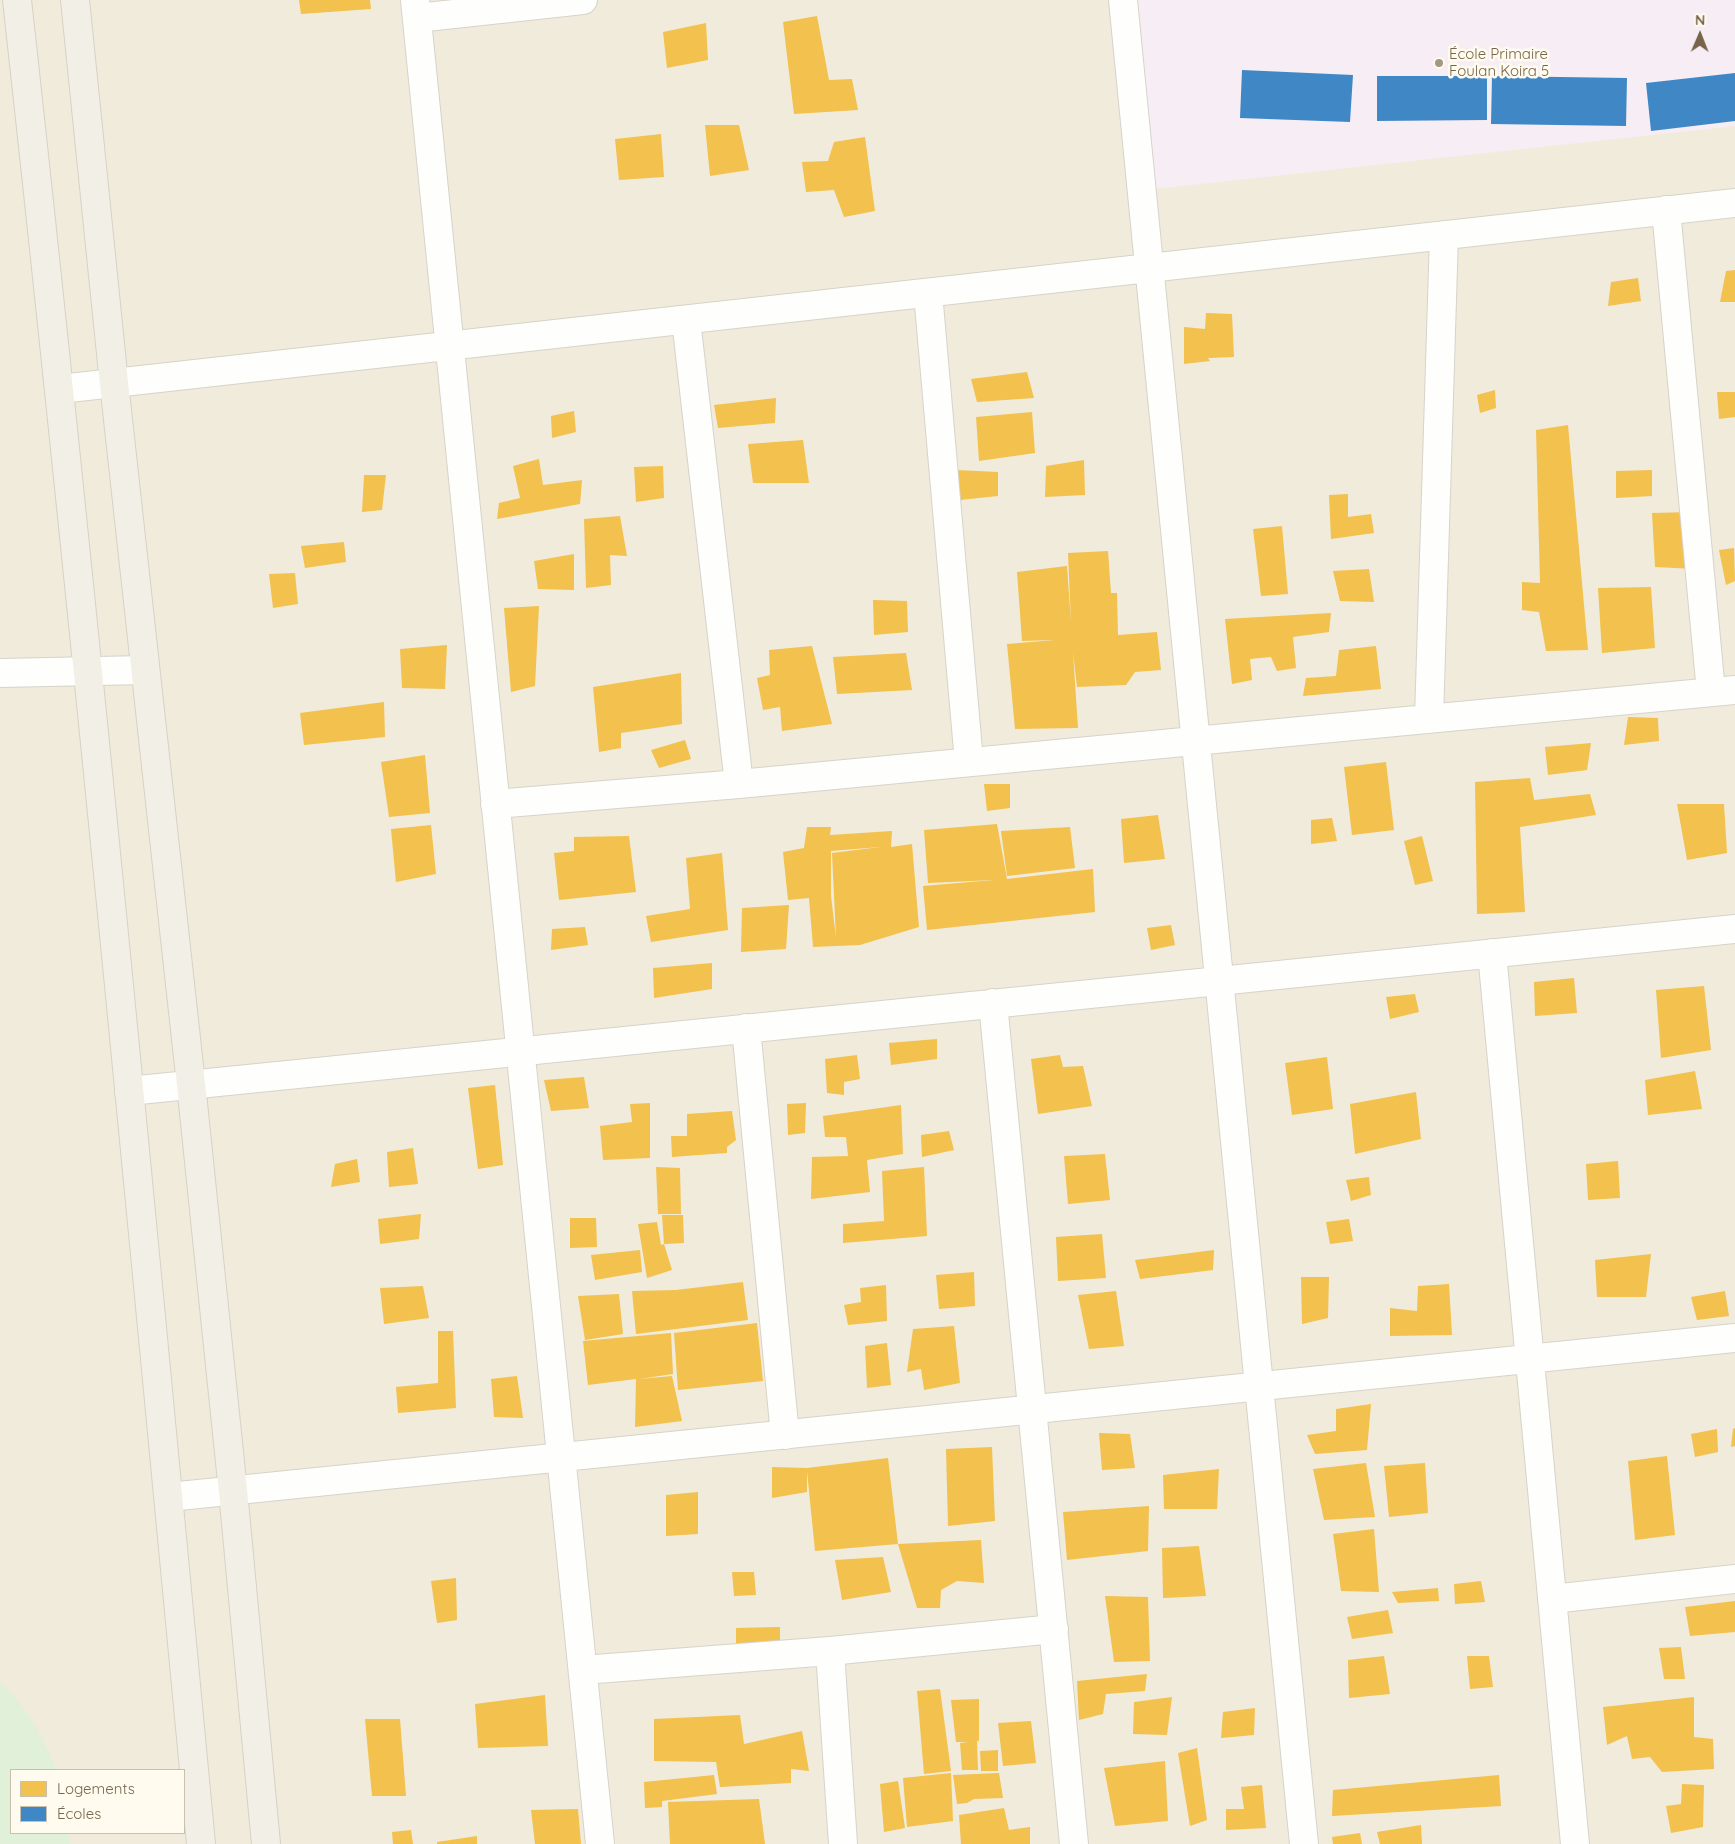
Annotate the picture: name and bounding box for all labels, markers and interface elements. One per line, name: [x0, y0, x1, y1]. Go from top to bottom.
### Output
north arrow: [1675, 10, 1725, 60]
text: N: [1695, 11, 1706, 29]
place label: École Primaire Foulan Koira 5: [1449, 45, 1549, 80]
marker: École Primaire Foulan Koira 5: [1433, 57, 1445, 69]
legend: [10, 1769, 185, 1834]
text: Logements: [57, 1779, 135, 1798]
text: Écoles: [57, 1804, 101, 1823]

